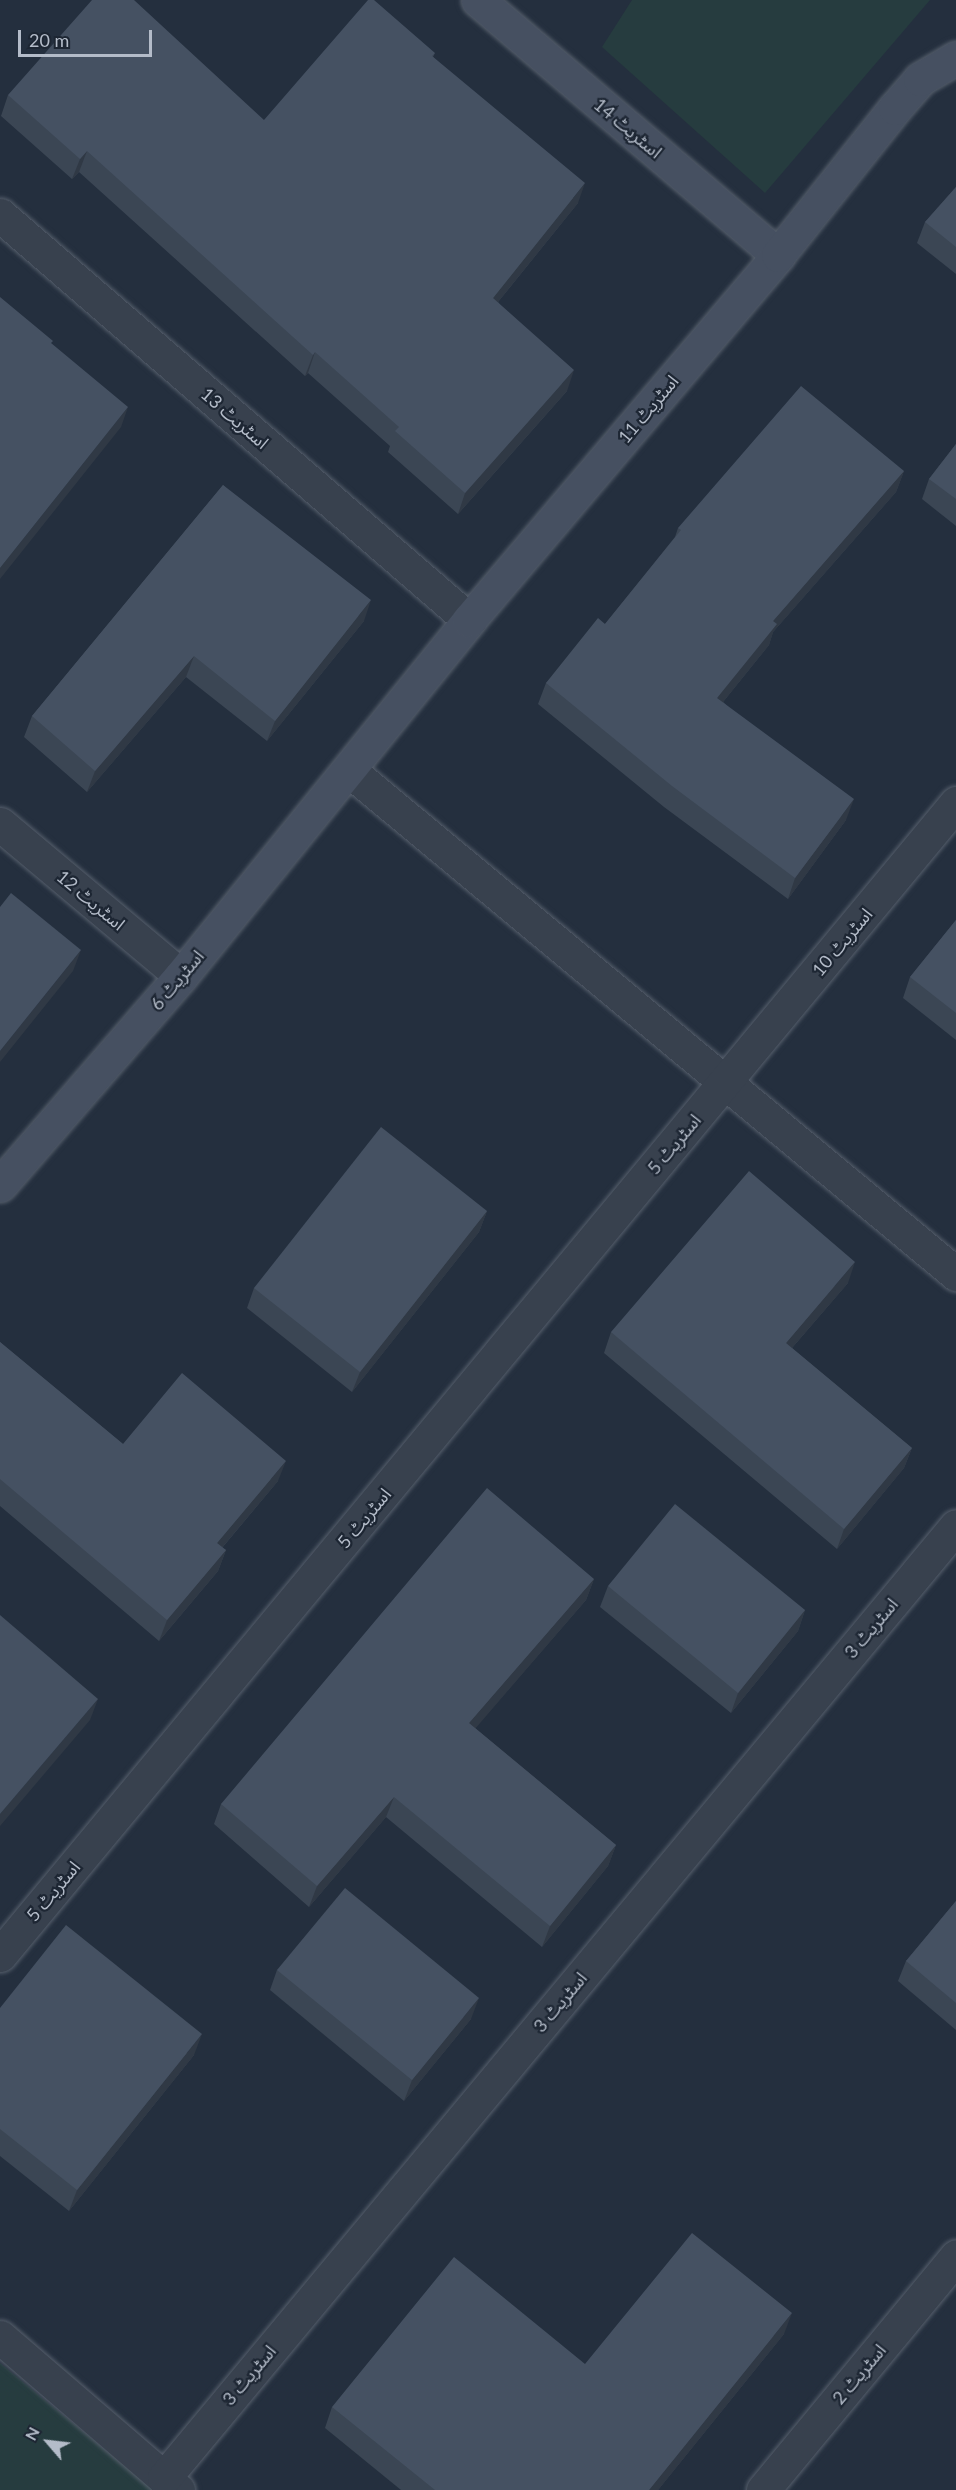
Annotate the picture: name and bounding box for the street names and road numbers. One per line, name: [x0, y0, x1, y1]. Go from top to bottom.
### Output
street label: اسٹریٹ 14: [590, 93, 666, 163]
street label: اسٹریٹ 11: [613, 371, 683, 447]
street label: اسٹریٹ 13: [197, 383, 273, 453]
street label: اسٹریٹ 12: [53, 865, 129, 935]
street label: اسٹریٹ 10: [807, 904, 877, 980]
street label: اسٹریٹ 6: [146, 946, 208, 1014]
street label: اسٹریٹ 5: [643, 1110, 705, 1178]
street label: اسٹریٹ 5: [333, 1484, 395, 1552]
street label: اسٹریٹ 3: [840, 1594, 902, 1662]
street label: اسٹریٹ 5: [22, 1857, 84, 1925]
street label: اسٹریٹ 3: [529, 1968, 591, 2036]
street label: اسٹریٹ 2: [828, 2340, 890, 2408]
street label: اسٹریٹ 3: [218, 2341, 280, 2409]

